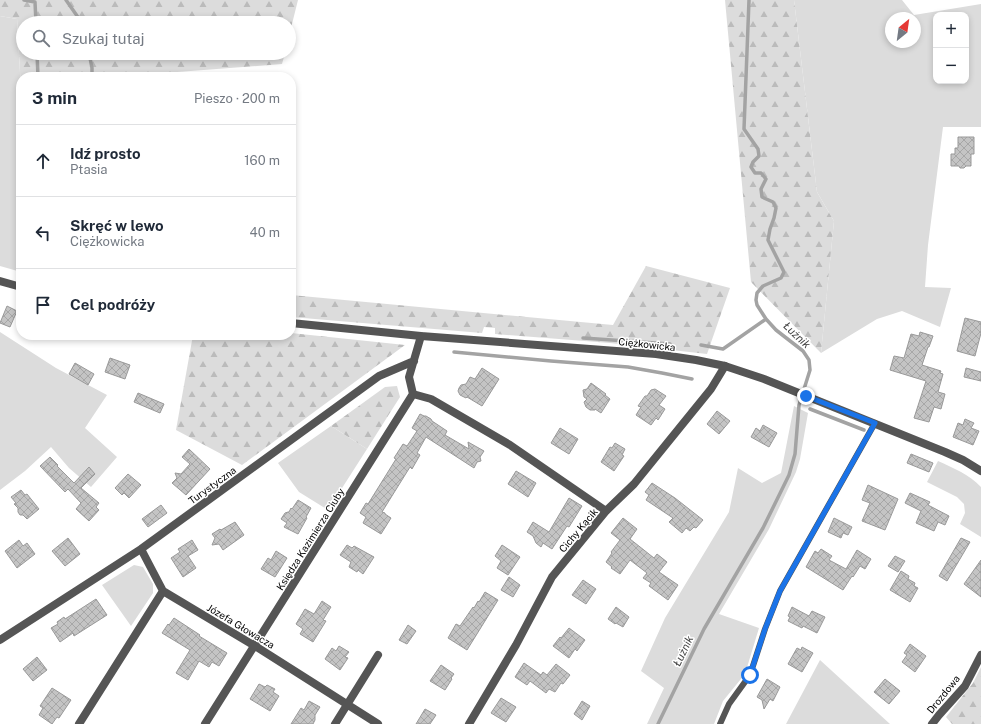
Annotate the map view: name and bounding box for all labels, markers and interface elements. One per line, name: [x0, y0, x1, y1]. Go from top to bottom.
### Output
north arrow: [885, 12, 921, 48]
map controls: [933, 12, 969, 84]
button: +: [933, 12, 969, 48]
search box: [16, 16, 296, 60]
icon: search: [30, 27, 52, 49]
text: Szukaj tutaj: [62, 30, 145, 47]
button: −: [933, 48, 969, 84]
text: 3 min: [32, 88, 77, 108]
text: Pieszo · 200 m: [194, 91, 280, 106]
text: Idź prosto: [70, 145, 141, 162]
icon: ahead: [32, 150, 54, 172]
text: 160 m: [244, 153, 280, 168]
text: Ptasia: [70, 162, 108, 177]
text: Skręć w lewo: [70, 217, 164, 234]
icon: left: [32, 222, 54, 244]
text: 40 m: [249, 225, 280, 240]
text: Ciężkowicka: [70, 234, 145, 249]
icon: arrive: [32, 294, 54, 316]
text: Cel podróży: [70, 296, 155, 313]
water label: Łużnik: [781, 320, 813, 351]
street label: Ciężkowicka: [618, 335, 676, 353]
route end: [797, 387, 815, 405]
street label: Turystyczna: [186, 464, 238, 506]
street label: Księdza Kazimierza Ciuby: [274, 485, 347, 592]
street label: Cichy Kącik: [556, 505, 600, 554]
street label: Józefa Głowacza: [205, 601, 277, 651]
water label: Łużnik: [670, 634, 696, 668]
route start: [741, 666, 759, 684]
street label: Drozdowa: [924, 672, 962, 716]

